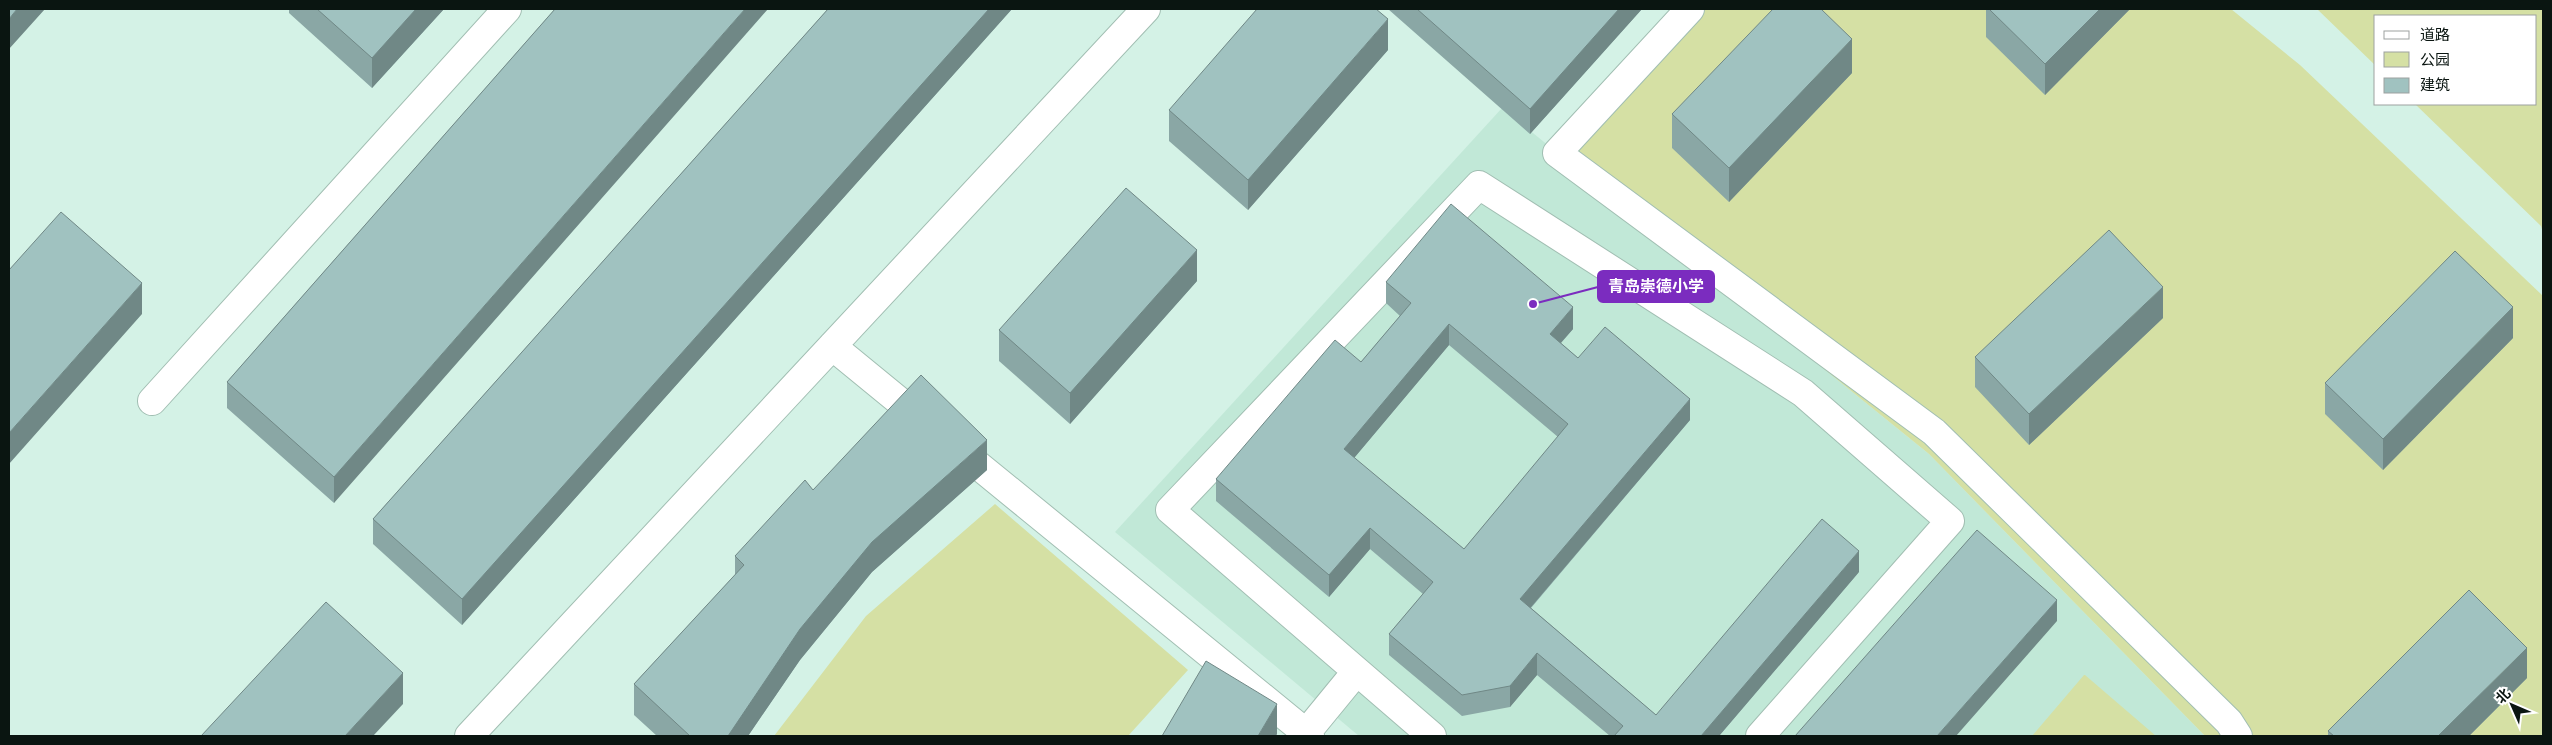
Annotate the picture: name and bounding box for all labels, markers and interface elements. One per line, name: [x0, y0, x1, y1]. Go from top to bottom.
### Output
legend: [2374, 15, 2537, 105]
text: 道路: [2420, 24, 2450, 45]
text: 公园: [2420, 49, 2450, 70]
text: 建筑: [2420, 74, 2450, 95]
callout: 青岛崇德小学: [1598, 271, 1714, 302]
text: 青岛崇德小学: [1608, 275, 1704, 298]
north arrow: [2487, 680, 2537, 730]
text: 北: [2491, 684, 2515, 708]

